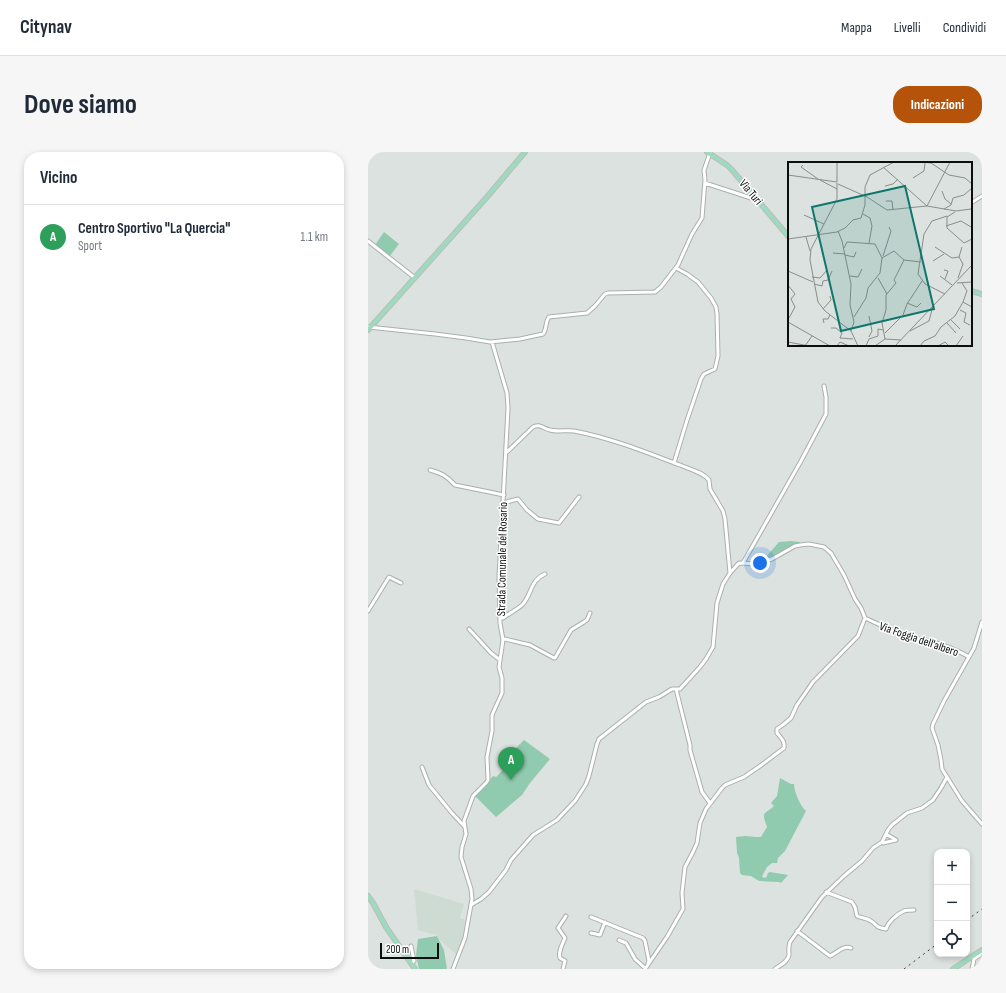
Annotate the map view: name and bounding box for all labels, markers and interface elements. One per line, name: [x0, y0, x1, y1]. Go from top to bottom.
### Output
text: Citynav: [20, 16, 72, 39]
text: Mappa: [841, 19, 872, 36]
text: Livelli: [894, 19, 921, 36]
text: Condividi: [943, 19, 986, 36]
button: Indicazioni: [893, 86, 982, 123]
text: Dove siamo: [24, 88, 137, 121]
inset map: [788, 162, 972, 346]
text: Vicino: [40, 168, 77, 188]
street label: Via Turi: [736, 176, 766, 208]
text: Centro Sportivo "La Quercia": [78, 219, 230, 238]
text: A: [50, 229, 56, 245]
text: 1.1 km: [301, 229, 328, 245]
text: Sport: [78, 238, 102, 254]
street label: Strada Comunale del Rosario: [494, 502, 511, 616]
your location: [750, 553, 770, 573]
street label: Via Foggia dell'albero: [877, 619, 960, 660]
pin: A: [498, 747, 524, 780]
map controls: [934, 849, 970, 957]
button: +: [934, 849, 970, 885]
button: −: [934, 885, 970, 921]
button: locate: [934, 921, 970, 957]
scale bar: [380, 941, 439, 960]
text: 200 m: [386, 943, 409, 956]

